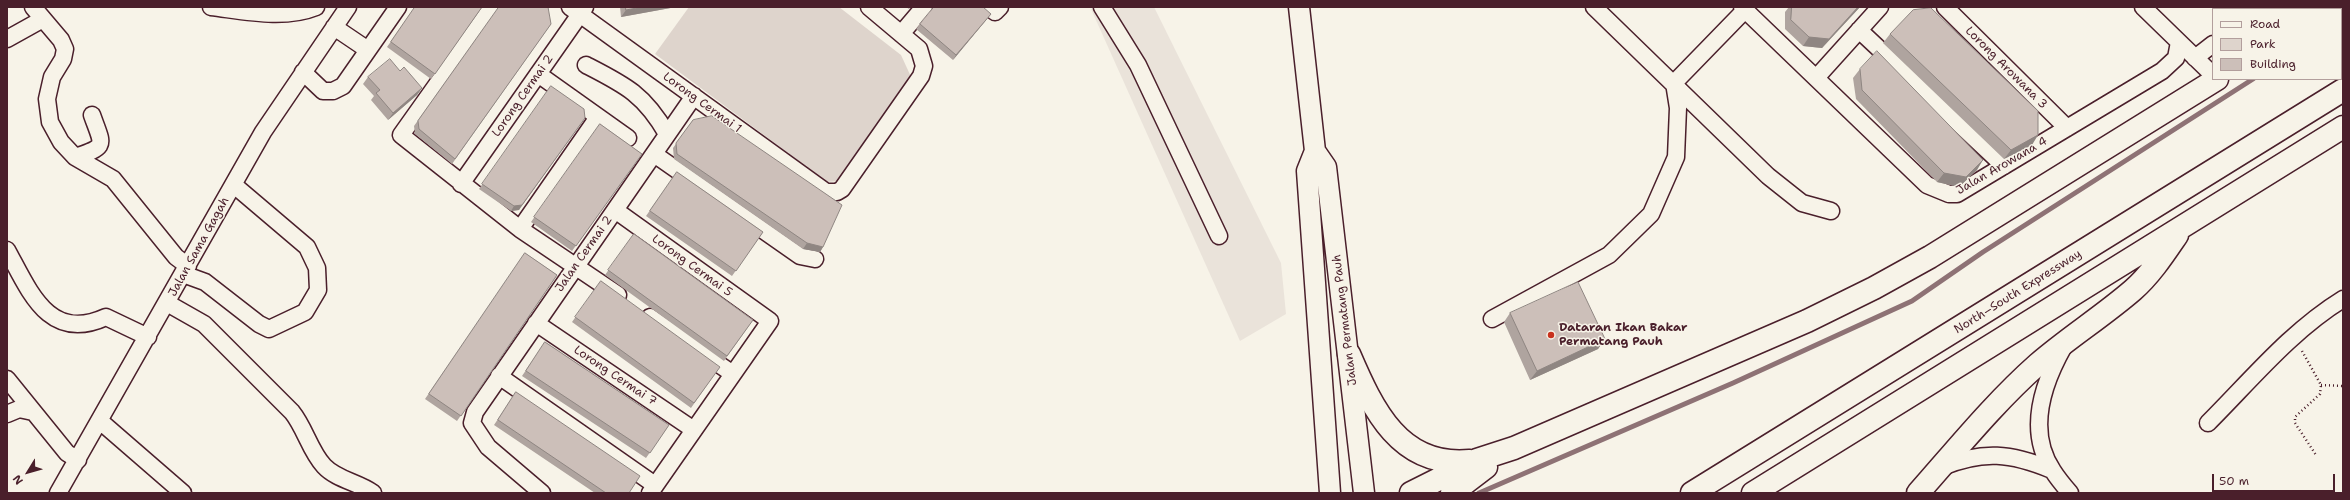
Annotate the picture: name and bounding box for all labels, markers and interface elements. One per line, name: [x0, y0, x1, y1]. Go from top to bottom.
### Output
legend: [2212, 8, 2342, 80]
text: Road: [2250, 16, 2280, 32]
street label: Lorong Arowana 3: [1962, 24, 2050, 112]
text: Park: [2250, 36, 2276, 52]
street label: Lorong Cermai 2: [489, 52, 557, 140]
text: Building: [2250, 56, 2296, 72]
street label: Lorong Cermai 1: [660, 70, 744, 136]
street label: Jalan Arowana 4: [1954, 134, 2050, 198]
street label: Jalan Sama Gagah: [166, 195, 232, 299]
street label: Jalan Cermai 2: [552, 213, 616, 295]
street label: Lorong Cermai 5: [649, 232, 735, 300]
street label: North–South Expressway: [1952, 247, 2084, 337]
street label: Jalan Permatang Pauh: [1330, 254, 1360, 386]
place label: Dataran Ikan Bakar Permatang Pauh: [1559, 321, 1688, 349]
marker: Dataran Ikan Bakar Permatang Pauh: [1546, 330, 1556, 340]
street label: Lorong Cermai 7: [571, 343, 659, 409]
north arrow: [8, 452, 48, 492]
scale bar: [2214, 466, 2337, 492]
text: N: [9, 472, 27, 488]
text: 50 m: [2219, 473, 2249, 489]

